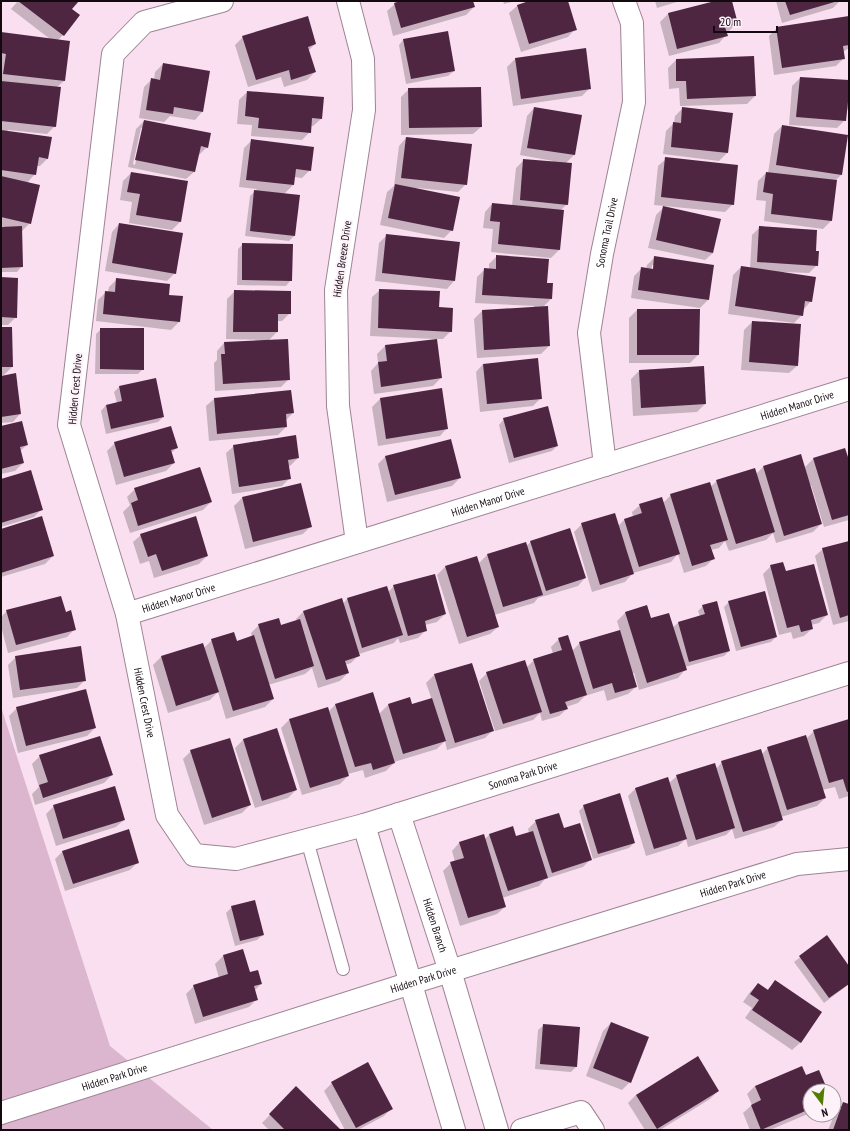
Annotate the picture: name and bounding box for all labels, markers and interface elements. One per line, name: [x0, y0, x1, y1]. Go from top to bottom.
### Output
scale bar: [714, 8, 777, 34]
text: 20 m: [720, 14, 741, 29]
street label: Sonoma Trail Drive: [593, 196, 621, 269]
street label: Hidden Breeze Drive: [330, 219, 354, 298]
street label: Hidden Crest Drive: [65, 353, 85, 425]
street label: Hidden Manor Drive: [759, 387, 836, 423]
street label: Hidden Manor Drive: [450, 483, 527, 520]
street label: Hidden Manor Drive: [140, 580, 217, 616]
street label: Hidden Crest Drive: [131, 666, 159, 739]
street label: Sonoma Park Drive: [487, 758, 560, 793]
street label: Hidden Park Drive: [698, 867, 768, 900]
street label: Hidden Branch: [420, 897, 450, 954]
street label: Hidden Park Drive: [389, 962, 458, 996]
street label: Hidden Park Drive: [80, 1060, 149, 1094]
north arrow: [802, 1083, 842, 1123]
text: N: [820, 1105, 830, 1120]

